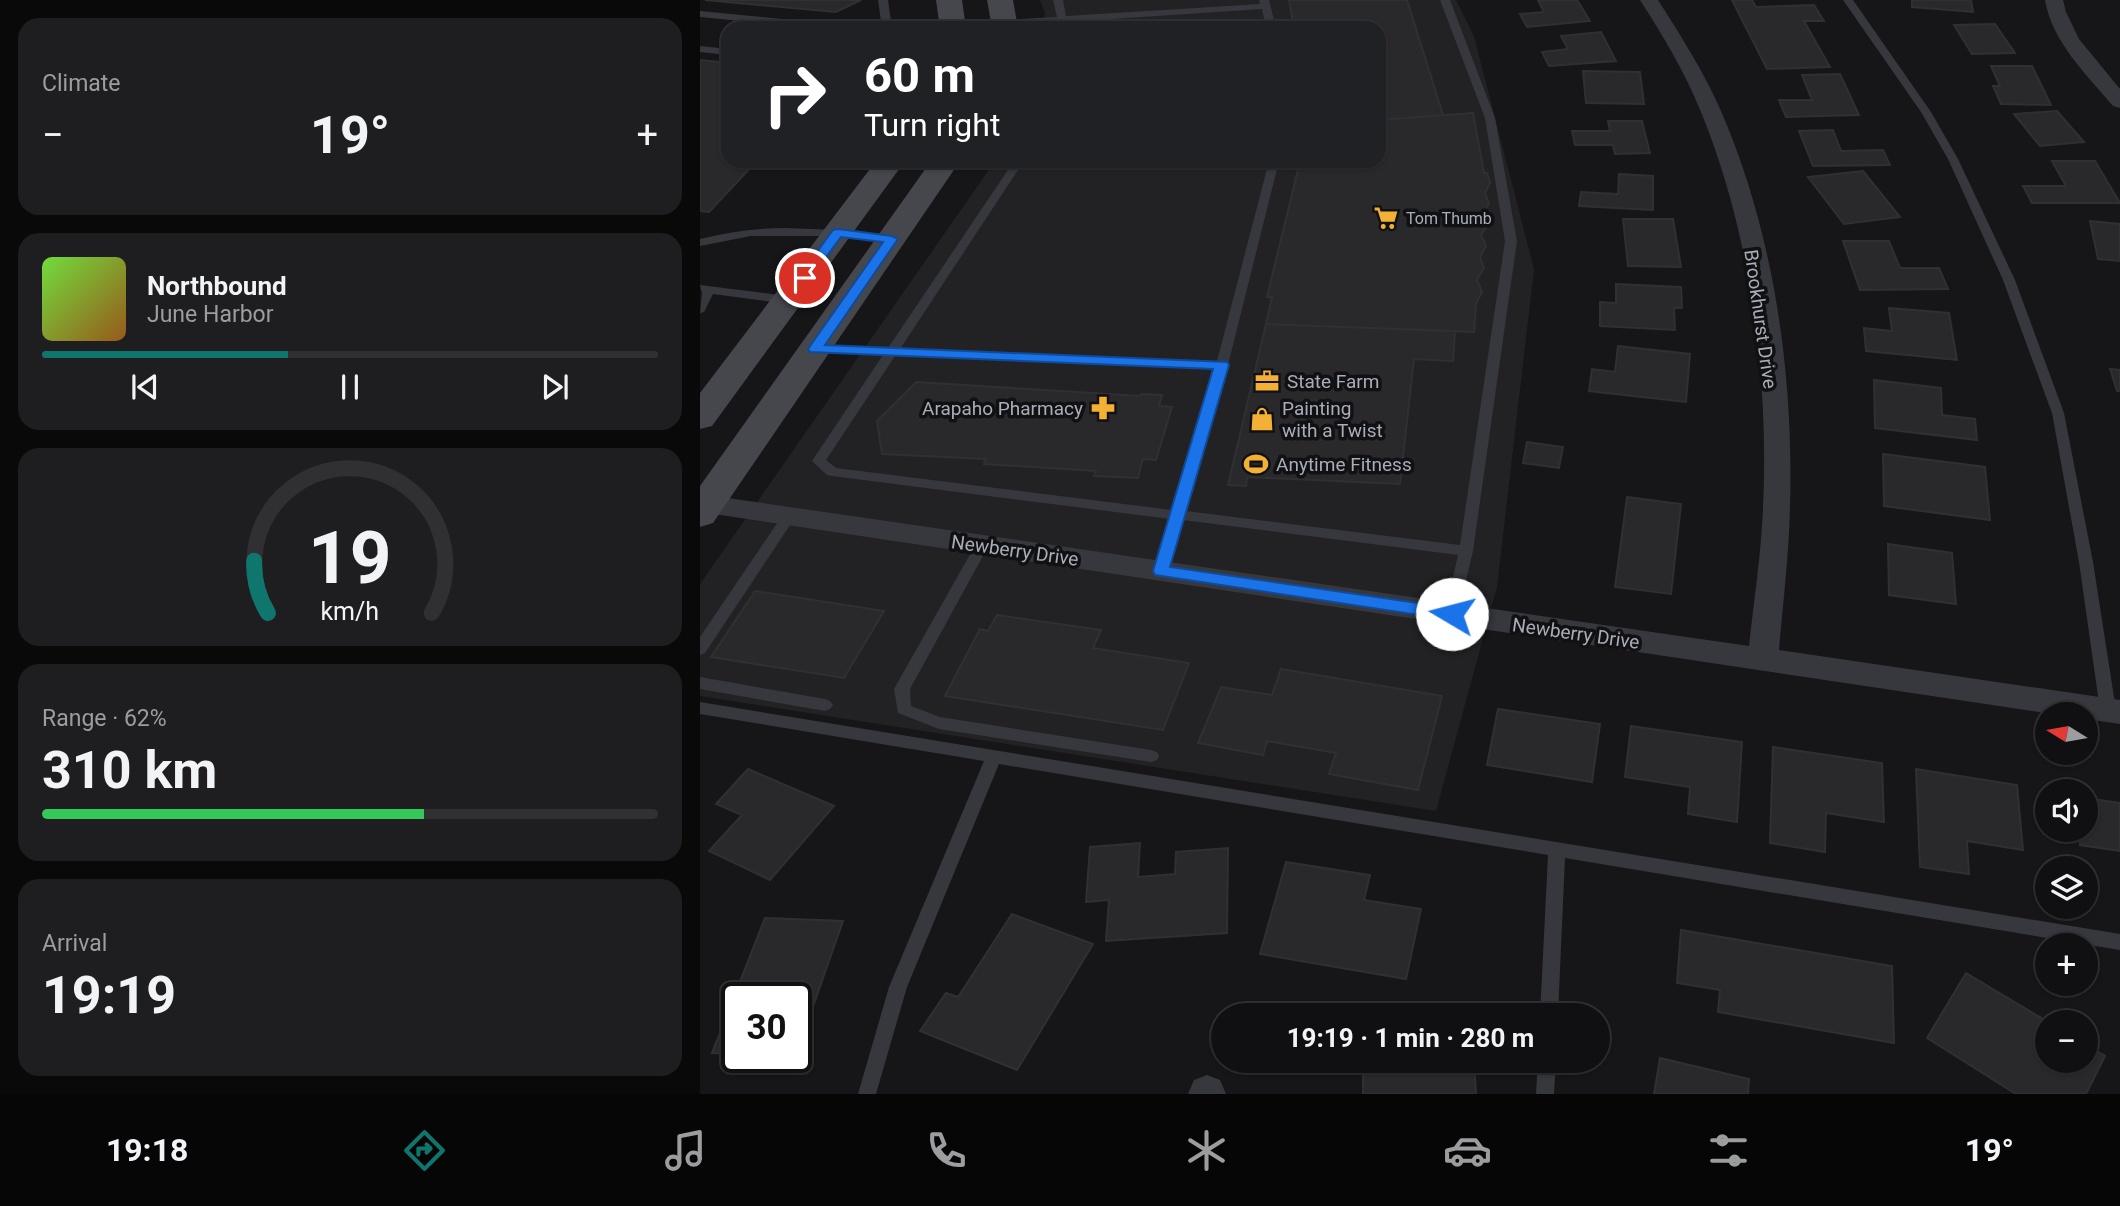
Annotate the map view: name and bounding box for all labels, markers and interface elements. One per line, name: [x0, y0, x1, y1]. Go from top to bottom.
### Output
text: 60 m: [864, 47, 975, 104]
icon: right: [749, 49, 840, 140]
text: Climate: [42, 70, 121, 97]
text: 19°: [310, 105, 390, 166]
text: Turn right: [864, 106, 1000, 144]
text: −: [42, 113, 64, 157]
text: +: [636, 113, 658, 157]
supermarket icon: Tom Thumb: [1372, 204, 1400, 232]
place label: Tom Thumb: [1406, 209, 1492, 228]
pin: [775, 248, 835, 308]
street label: Brookhurst Drive: [1739, 248, 1782, 390]
icon: arrive: [786, 259, 824, 297]
text: Northbound: [147, 271, 287, 301]
text: June Harbor: [147, 301, 274, 328]
office icon: State Farm: [1253, 367, 1281, 395]
icon: previous: [126, 368, 164, 406]
icon: pause: [331, 368, 369, 406]
icon: next: [536, 368, 574, 406]
place label: State Farm: [1287, 370, 1379, 393]
pharmacy icon: Arapaho Pharmacy: [1089, 394, 1117, 422]
place label: Arapaho Pharmacy: [922, 397, 1083, 420]
place label: Painting with a Twist: [1282, 397, 1383, 442]
shop icon: Painting with a Twist: [1248, 405, 1276, 433]
sports icon: Anytime Fitness: [1242, 450, 1270, 478]
place label: Anytime Fitness: [1276, 453, 1412, 476]
text: 19: [308, 515, 392, 601]
street label: Newberry Drive: [950, 530, 1080, 571]
position arrow: [1415, 577, 1489, 651]
text: km/h: [321, 597, 379, 626]
street label: Newberry Drive: [1511, 613, 1641, 654]
north arrow: [2035, 702, 2098, 765]
map controls: [2035, 702, 2098, 1073]
text: Range · 62%: [42, 705, 167, 732]
text: 310 km: [42, 740, 217, 801]
button: sound: [2035, 779, 2098, 842]
button: layers: [2035, 856, 2098, 919]
text: Arrival: [42, 930, 107, 957]
button: +: [2035, 933, 2098, 996]
text: 19:19: [42, 965, 176, 1026]
speed limit sign: 30: [721, 982, 812, 1073]
button: −: [2035, 1010, 2098, 1073]
text: 19:19 · 1 min · 280 m: [1287, 1023, 1534, 1053]
icon: directions: [400, 1126, 449, 1175]
icon: music: [661, 1126, 710, 1175]
icon: phone: [922, 1126, 971, 1175]
icon: climate: [1182, 1126, 1231, 1175]
icon: car: [1443, 1126, 1492, 1175]
icon: filters: [1704, 1126, 1753, 1175]
text: 19:18: [106, 1131, 188, 1169]
text: 19°: [1965, 1131, 2014, 1169]

